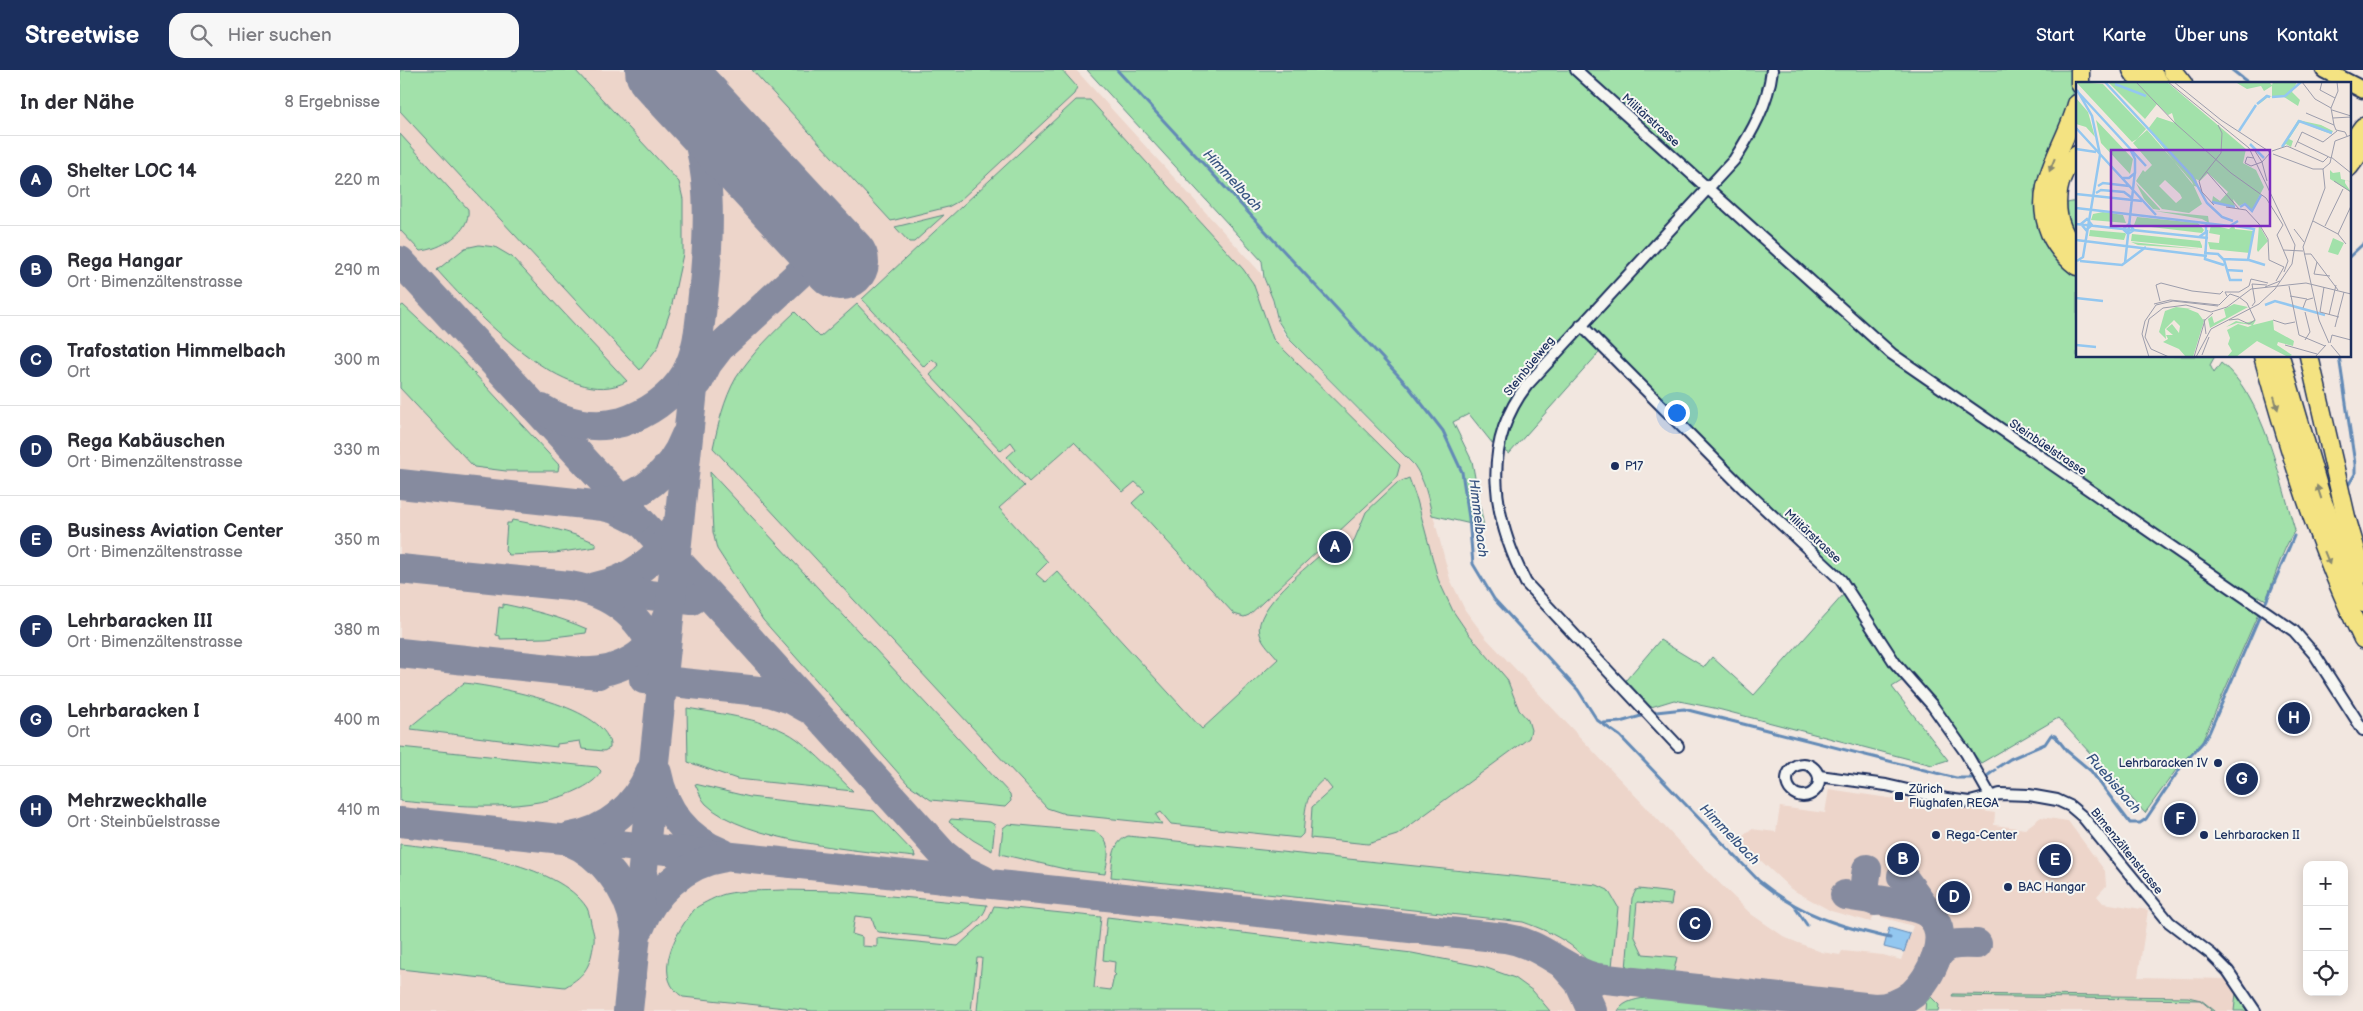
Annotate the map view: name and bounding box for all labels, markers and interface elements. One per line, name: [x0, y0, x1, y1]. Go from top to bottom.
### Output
search box: [169, 13, 519, 58]
text: Streetwise: [25, 21, 139, 50]
icon: search: [187, 21, 215, 49]
text: Hier suchen: [227, 24, 332, 47]
text: Start: [2036, 25, 2074, 46]
text: Karte: [2102, 25, 2146, 46]
text: Über uns: [2174, 25, 2248, 46]
text: Kontakt: [2276, 25, 2338, 46]
inset map: [2076, 82, 2350, 358]
text: In der Nähe: [20, 90, 134, 115]
street label: Militärstrasse: [1619, 91, 1683, 150]
text: 8 Ergebnisse: [284, 93, 380, 112]
water label: Himmelbach: [1200, 146, 1266, 215]
one-way arrow: [2048, 158, 2056, 173]
text: Shelter LOC 14: [67, 160, 197, 183]
text: A: [31, 171, 41, 190]
text: 220 m: [334, 171, 380, 190]
text: Ort: [67, 183, 90, 202]
text: Rega Hangar: [67, 250, 183, 273]
text: B: [30, 261, 42, 280]
text: 290 m: [334, 261, 380, 280]
text: Ort · Bimenzältenstrasse: [67, 273, 243, 292]
street label: Steinbüelweg: [1501, 333, 1558, 399]
text: Trafostation Himmelbach: [67, 340, 286, 363]
text: C: [30, 351, 42, 370]
text: 300 m: [334, 351, 380, 370]
text: Ort: [67, 363, 90, 382]
one-way arrow: [2273, 396, 2281, 411]
your location: [1664, 400, 1690, 426]
street label: Steinbüelstrasse: [2006, 416, 2089, 479]
text: Rega Kabäuschen: [67, 430, 225, 453]
text: D: [30, 441, 42, 460]
text: 330 m: [333, 441, 380, 460]
text: Ort · Bimenzältenstrasse: [67, 453, 243, 472]
place label: P17: [1625, 459, 1643, 474]
marker: P17: [1609, 460, 1621, 472]
water label: Himmelbach: [1465, 478, 1492, 558]
one-way arrow: [2315, 485, 2322, 500]
street label: Militärstrasse: [1781, 506, 1844, 567]
text: Business Aviation Center: [67, 520, 283, 543]
pin: A: [1319, 528, 1351, 566]
text: E: [31, 531, 41, 550]
text: 350 m: [334, 531, 380, 550]
text: Ort · Bimenzältenstrasse: [67, 543, 243, 562]
one-way arrow: [2323, 551, 2331, 565]
text: Lehrbaracken III: [67, 610, 213, 633]
text: F: [31, 621, 41, 640]
text: 380 m: [334, 621, 380, 640]
text: Ort · Bimenzältenstrasse: [67, 633, 243, 652]
pin: H: [2278, 699, 2310, 737]
text: Lehrbaracken I: [67, 700, 200, 723]
text: G: [30, 711, 42, 730]
text: 400 m: [334, 711, 380, 730]
text: Ort: [67, 723, 90, 742]
water label: Ruebisbach: [2083, 750, 2145, 817]
place label: Lehrbaracken IV: [2119, 756, 2209, 771]
marker: Lehrbaracken IV: [2212, 757, 2224, 769]
pin: G: [2226, 760, 2258, 798]
place label: Zürich Flughafen REGA: [1908, 782, 1999, 811]
text: Mehrzweckhalle: [67, 790, 207, 813]
marker: Zürich Flughafen REGA: [1893, 790, 1905, 802]
water label: Himmelbach: [1696, 800, 1763, 869]
pin: F: [2164, 800, 2196, 838]
text: H: [30, 801, 42, 820]
text: 410 m: [337, 801, 380, 820]
street label: Bimenzältenstrasse: [2087, 805, 2166, 897]
text: Ort · Steinbüelstrasse: [67, 813, 220, 832]
place label: Rega-Center: [1946, 828, 2018, 843]
place label: Lehrbaracken II: [2214, 828, 2300, 843]
marker: Rega-Center: [1930, 829, 1942, 841]
marker: Lehrbaracken II: [2198, 829, 2210, 841]
pin: B: [1887, 840, 1919, 878]
pin: E: [2039, 841, 2071, 879]
map controls: [2303, 861, 2348, 996]
button: +: [2303, 861, 2348, 906]
pin: D: [1938, 878, 1970, 916]
place label: BAC Hangar: [2018, 880, 2086, 895]
marker: BAC Hangar: [2002, 881, 2014, 893]
pin: C: [1679, 905, 1711, 943]
button: −: [2303, 906, 2348, 951]
button: locate: [2303, 951, 2348, 996]

